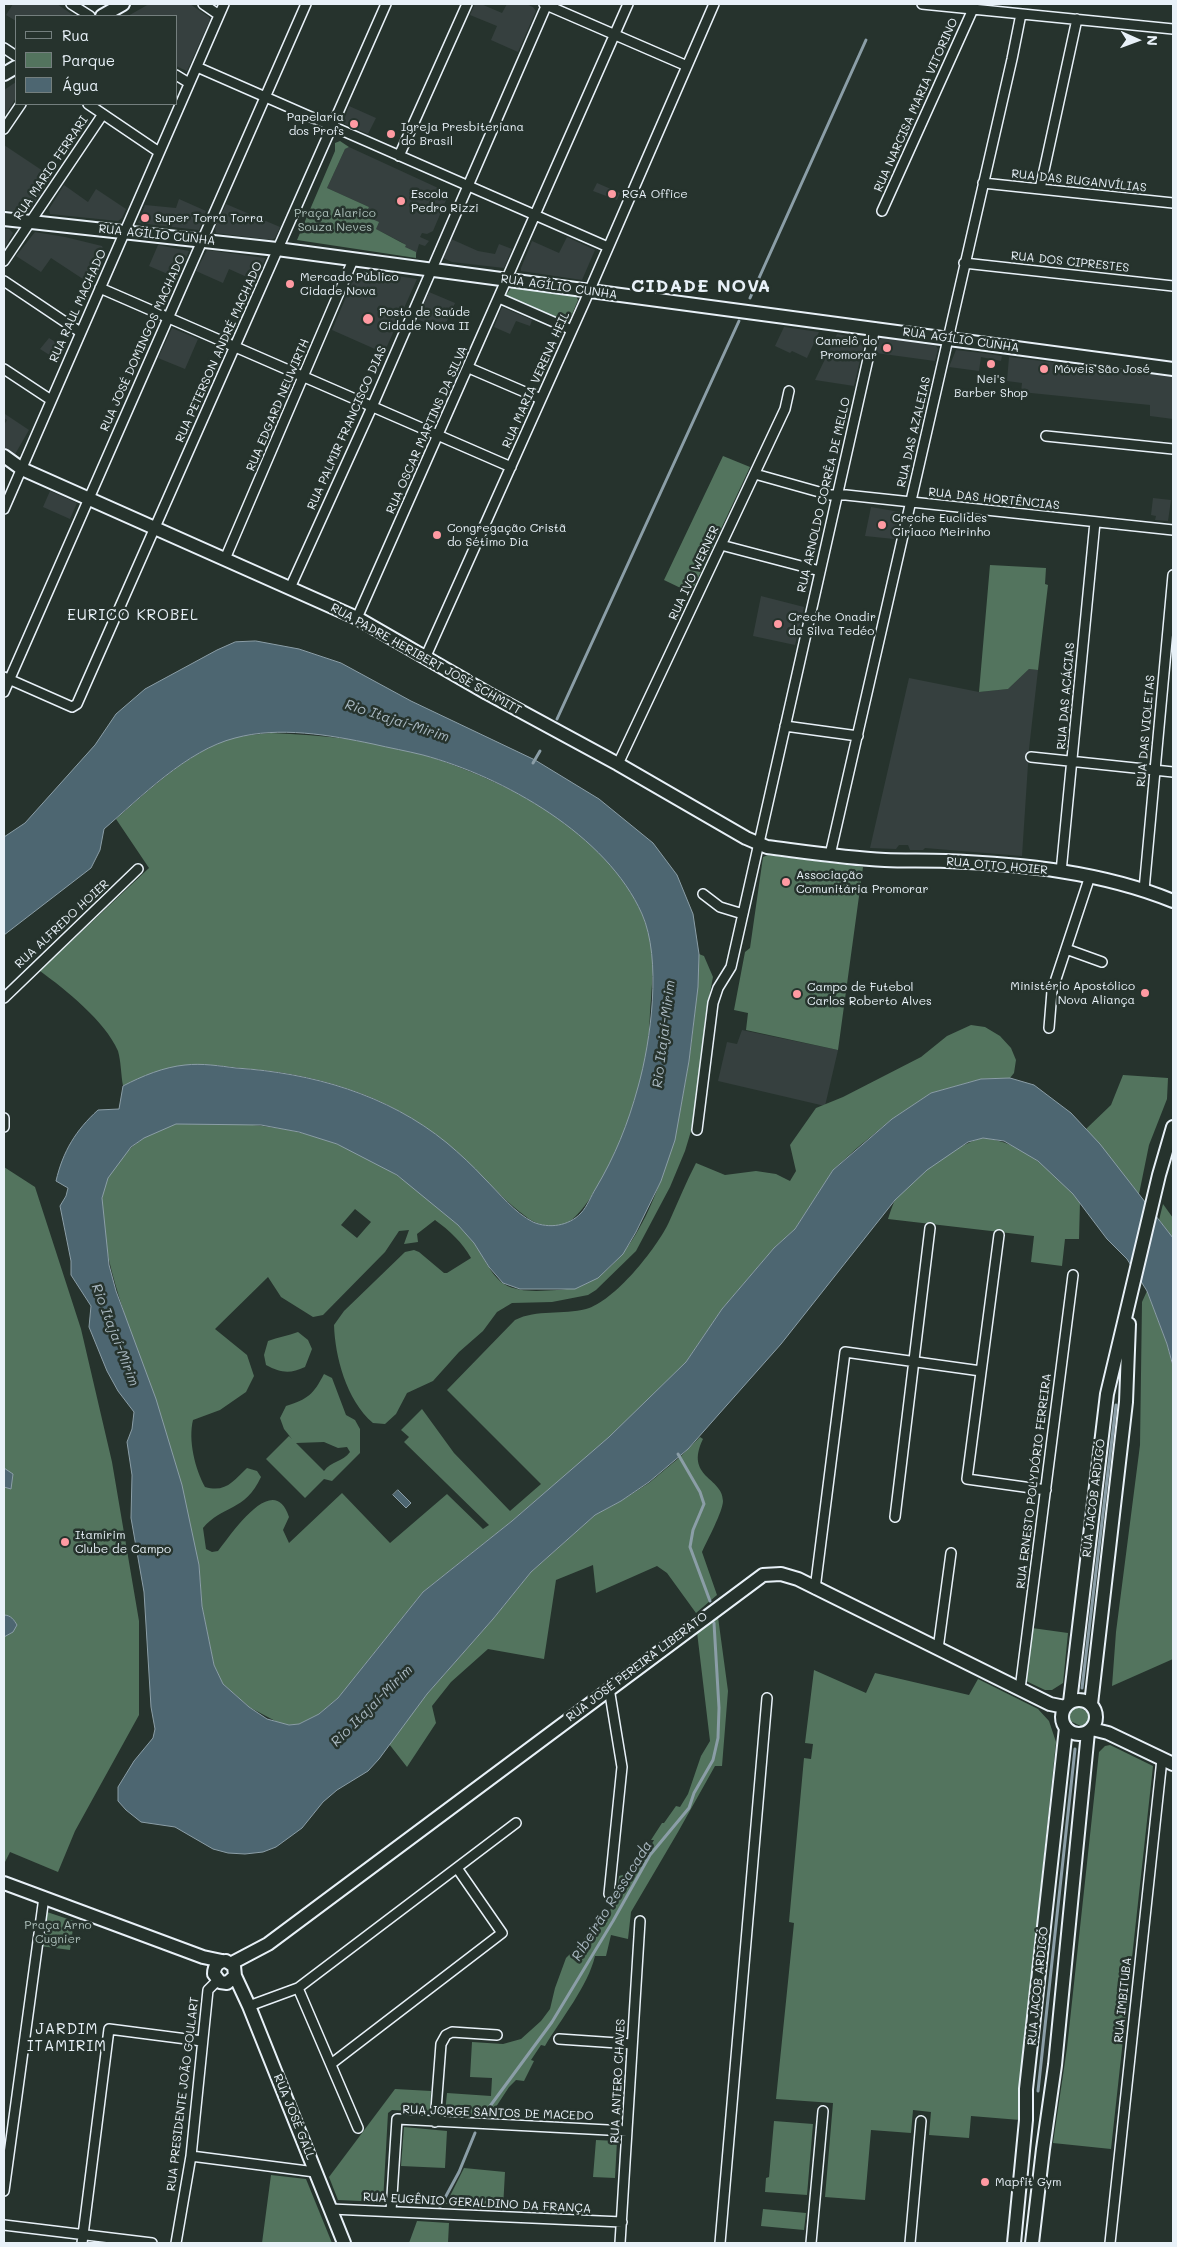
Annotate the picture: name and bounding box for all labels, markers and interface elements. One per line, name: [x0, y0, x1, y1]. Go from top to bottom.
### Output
legend: [15, 15, 178, 105]
north arrow: [1112, 15, 1162, 65]
street label: RUA NARCISA MARIA VITORINO: [871, 16, 961, 194]
text: Rua: [62, 25, 89, 45]
text: N: [1143, 35, 1162, 46]
text: Parque: [62, 50, 115, 70]
text: Água: [62, 75, 99, 95]
place label: Papelaria dos Profs: [287, 110, 344, 138]
street label: RUA MARIO FERRARI: [11, 113, 91, 223]
marker: Papelaria dos Profs: [348, 118, 360, 130]
place label: Igreja Presbiteriana do Brasil: [401, 120, 524, 148]
marker: Igreja Presbiteriana do Brasil: [385, 128, 397, 140]
street label: RUA DAS BUGANVÍLIAS: [1011, 167, 1147, 195]
place label: Escola Pedro Rizzi: [411, 187, 479, 215]
place label: RGA Office: [622, 187, 688, 201]
marker: RGA Office: [606, 188, 618, 200]
marker: Escola Pedro Rizzi: [395, 195, 407, 207]
park label: Praça Alarico Souza Neves: [294, 206, 376, 234]
place label: Super Torra Torra: [155, 211, 264, 225]
marker: Super Torra Torra: [139, 212, 151, 224]
street label: RUA AGÍLIO CUNHA: [98, 222, 216, 248]
street label: RUA RAUL MACHADO: [47, 247, 109, 365]
street label: RUA DOS CIPRESTES: [1010, 249, 1130, 275]
street label: RUA JOSÉ DOMINGOS MACHADO: [97, 252, 189, 434]
street label: RUA PETERSON ANDRÉ MACHADO: [172, 259, 266, 445]
place label: Mercado Público Cidade Nova: [300, 270, 399, 298]
street label: RUA AGÍLIO CUNHA: [500, 272, 618, 302]
district label: CIDADE NOVA: [630, 275, 772, 297]
marker: Mercado Público Cidade Nova: [284, 278, 296, 290]
place label: Posto de Saúde Cidade Nova II: [379, 305, 470, 333]
street label: RUA MARIA VERENA HEIL: [499, 309, 573, 451]
marker: Posto de Saúde Cidade Nova II: [361, 312, 375, 326]
street label: RUA AGÍLIO CUNHA: [902, 325, 1020, 355]
place label: Camelô do Promorar: [815, 334, 877, 362]
street label: RUA EDGARD NEUWIRTH: [244, 337, 312, 473]
marker: Camelô do Promorar: [881, 342, 893, 354]
street label: RUA PALMIR FRANCISCO DIAS: [304, 344, 390, 512]
street label: RUA OSCAR MARTINS DA SILVA: [383, 344, 471, 516]
marker: Nei's Barber Shop: [985, 358, 997, 370]
place label: Móveis São José: [1054, 362, 1150, 376]
marker: Móveis São José: [1038, 363, 1050, 375]
place label: Nei's Barber Shop: [954, 372, 1028, 400]
street label: RUA DAS AZALEIAS: [894, 375, 934, 489]
street label: RUA ARNOLDO CORRÊA DE MELLO: [794, 396, 854, 594]
street label: RUA DAS HORTÊNCIAS: [928, 485, 1060, 513]
place label: Creche Euclides Ciriaco Meirinho: [892, 511, 990, 539]
marker: Creche Euclides Ciriaco Meirinho: [876, 519, 888, 531]
place label: Congregação Cristã do Sétimo Dia: [447, 521, 567, 549]
street label: RUA IVO WERNER: [666, 523, 722, 623]
marker: Congregação Cristã do Sétimo Dia: [431, 529, 443, 541]
street label: RUA PADRE HERIBERT JOSÉ SCHMITT: [328, 600, 524, 718]
district label: EURICO KROBEL: [66, 606, 200, 624]
place label: Creche Onadir da Silva Tedéo: [788, 610, 876, 638]
marker: Creche Onadir da Silva Tedéo: [772, 618, 784, 630]
street label: RUA DAS ACÁCIAS: [1054, 642, 1078, 750]
street label: RUA DAS VIOLETAS: [1134, 674, 1158, 788]
water label: Rio Itajaí-Mirim: [343, 696, 451, 746]
street label: RUA OTTO HOIER: [946, 854, 1048, 878]
place label: Associação Comunitária Promorar: [796, 868, 929, 896]
marker: Associação Comunitária Promorar: [780, 876, 792, 888]
street label: RUA ALFREDO HOIER: [12, 877, 112, 971]
water label: Rio Itajaí-Mirim: [649, 979, 679, 1089]
place label: Ministério Apostólico Nova Aliança: [1010, 979, 1135, 1007]
place label: Campo de Futebol Carlos Roberto Alves: [807, 980, 932, 1008]
marker: Ministério Apostólico Nova Aliança: [1139, 987, 1151, 999]
marker: Campo de Futebol Carlos Roberto Alves: [791, 988, 803, 1000]
water label: Rio Itajaí-Mirim: [88, 1281, 142, 1389]
street label: RUA ERNESTO POLYDÓRIO FERREIRA: [1014, 1372, 1054, 1590]
street label: RUA JACOB ARDIGÓ: [1080, 1438, 1108, 1558]
place label: Itamirim Clube de Campo: [75, 1528, 171, 1556]
marker: Itamirim Clube de Campo: [59, 1536, 71, 1548]
street label: RUA JOSÉ PEREIRA LIBERATO: [563, 1609, 711, 1725]
water label: Rio Itajaí-Mirim: [328, 1662, 416, 1750]
water label: Ribeirão Ressacada: [568, 1838, 656, 1964]
park label: Praça Arno Cugnier: [24, 1918, 92, 1946]
street label: RUA JACOB ARDIGÓ: [1025, 1926, 1051, 2046]
street label: RUA IMBITUBA: [1111, 1957, 1135, 2043]
street label: RUA PRESIDENTE JOÃO GOULART: [164, 1996, 202, 2192]
street label: RUA ANTERO CHAVES: [608, 2018, 628, 2144]
district label: JARDIM ITAMIRIM: [26, 2020, 108, 2055]
street label: RUA JOSÉ GALL: [270, 2072, 318, 2162]
street label: RUA JORGE SANTOS DE MACEDO: [402, 2102, 594, 2124]
place label: Mapfit Gym: [995, 2175, 1062, 2189]
marker: Mapfit Gym: [979, 2176, 991, 2188]
street label: RUA EUGÊNIO GERALDINO DA FRANÇA: [363, 2190, 591, 2216]

